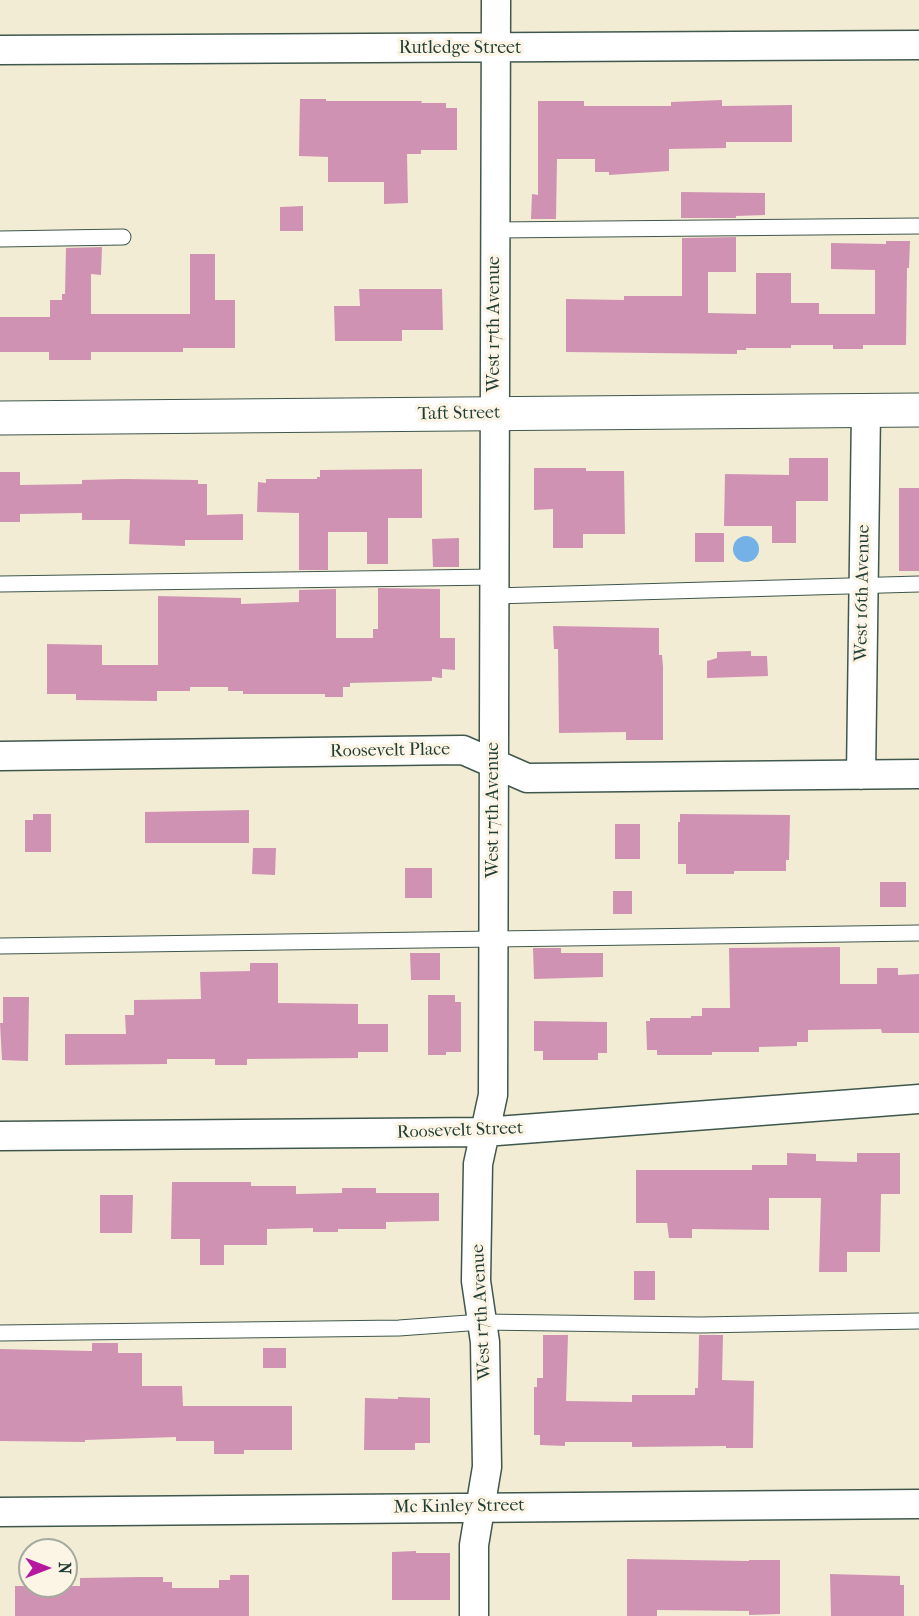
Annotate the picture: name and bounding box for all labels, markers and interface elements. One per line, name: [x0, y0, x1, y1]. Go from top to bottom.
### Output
street label: Rutledge Street: [399, 38, 521, 60]
street label: West 17th Avenue: [484, 256, 506, 392]
street label: Taft Street: [417, 402, 501, 426]
street label: West 16th Avenue: [851, 524, 875, 662]
street label: Roosevelt Place: [330, 739, 450, 763]
street label: West 17th Avenue: [483, 742, 505, 878]
street label: Roosevelt Street: [396, 1118, 524, 1144]
street label: West 17th Avenue: [468, 1244, 496, 1380]
street label: Mc Kinley Street: [393, 1495, 525, 1519]
north arrow: [18, 1538, 78, 1598]
text: N: [55, 1562, 74, 1574]

